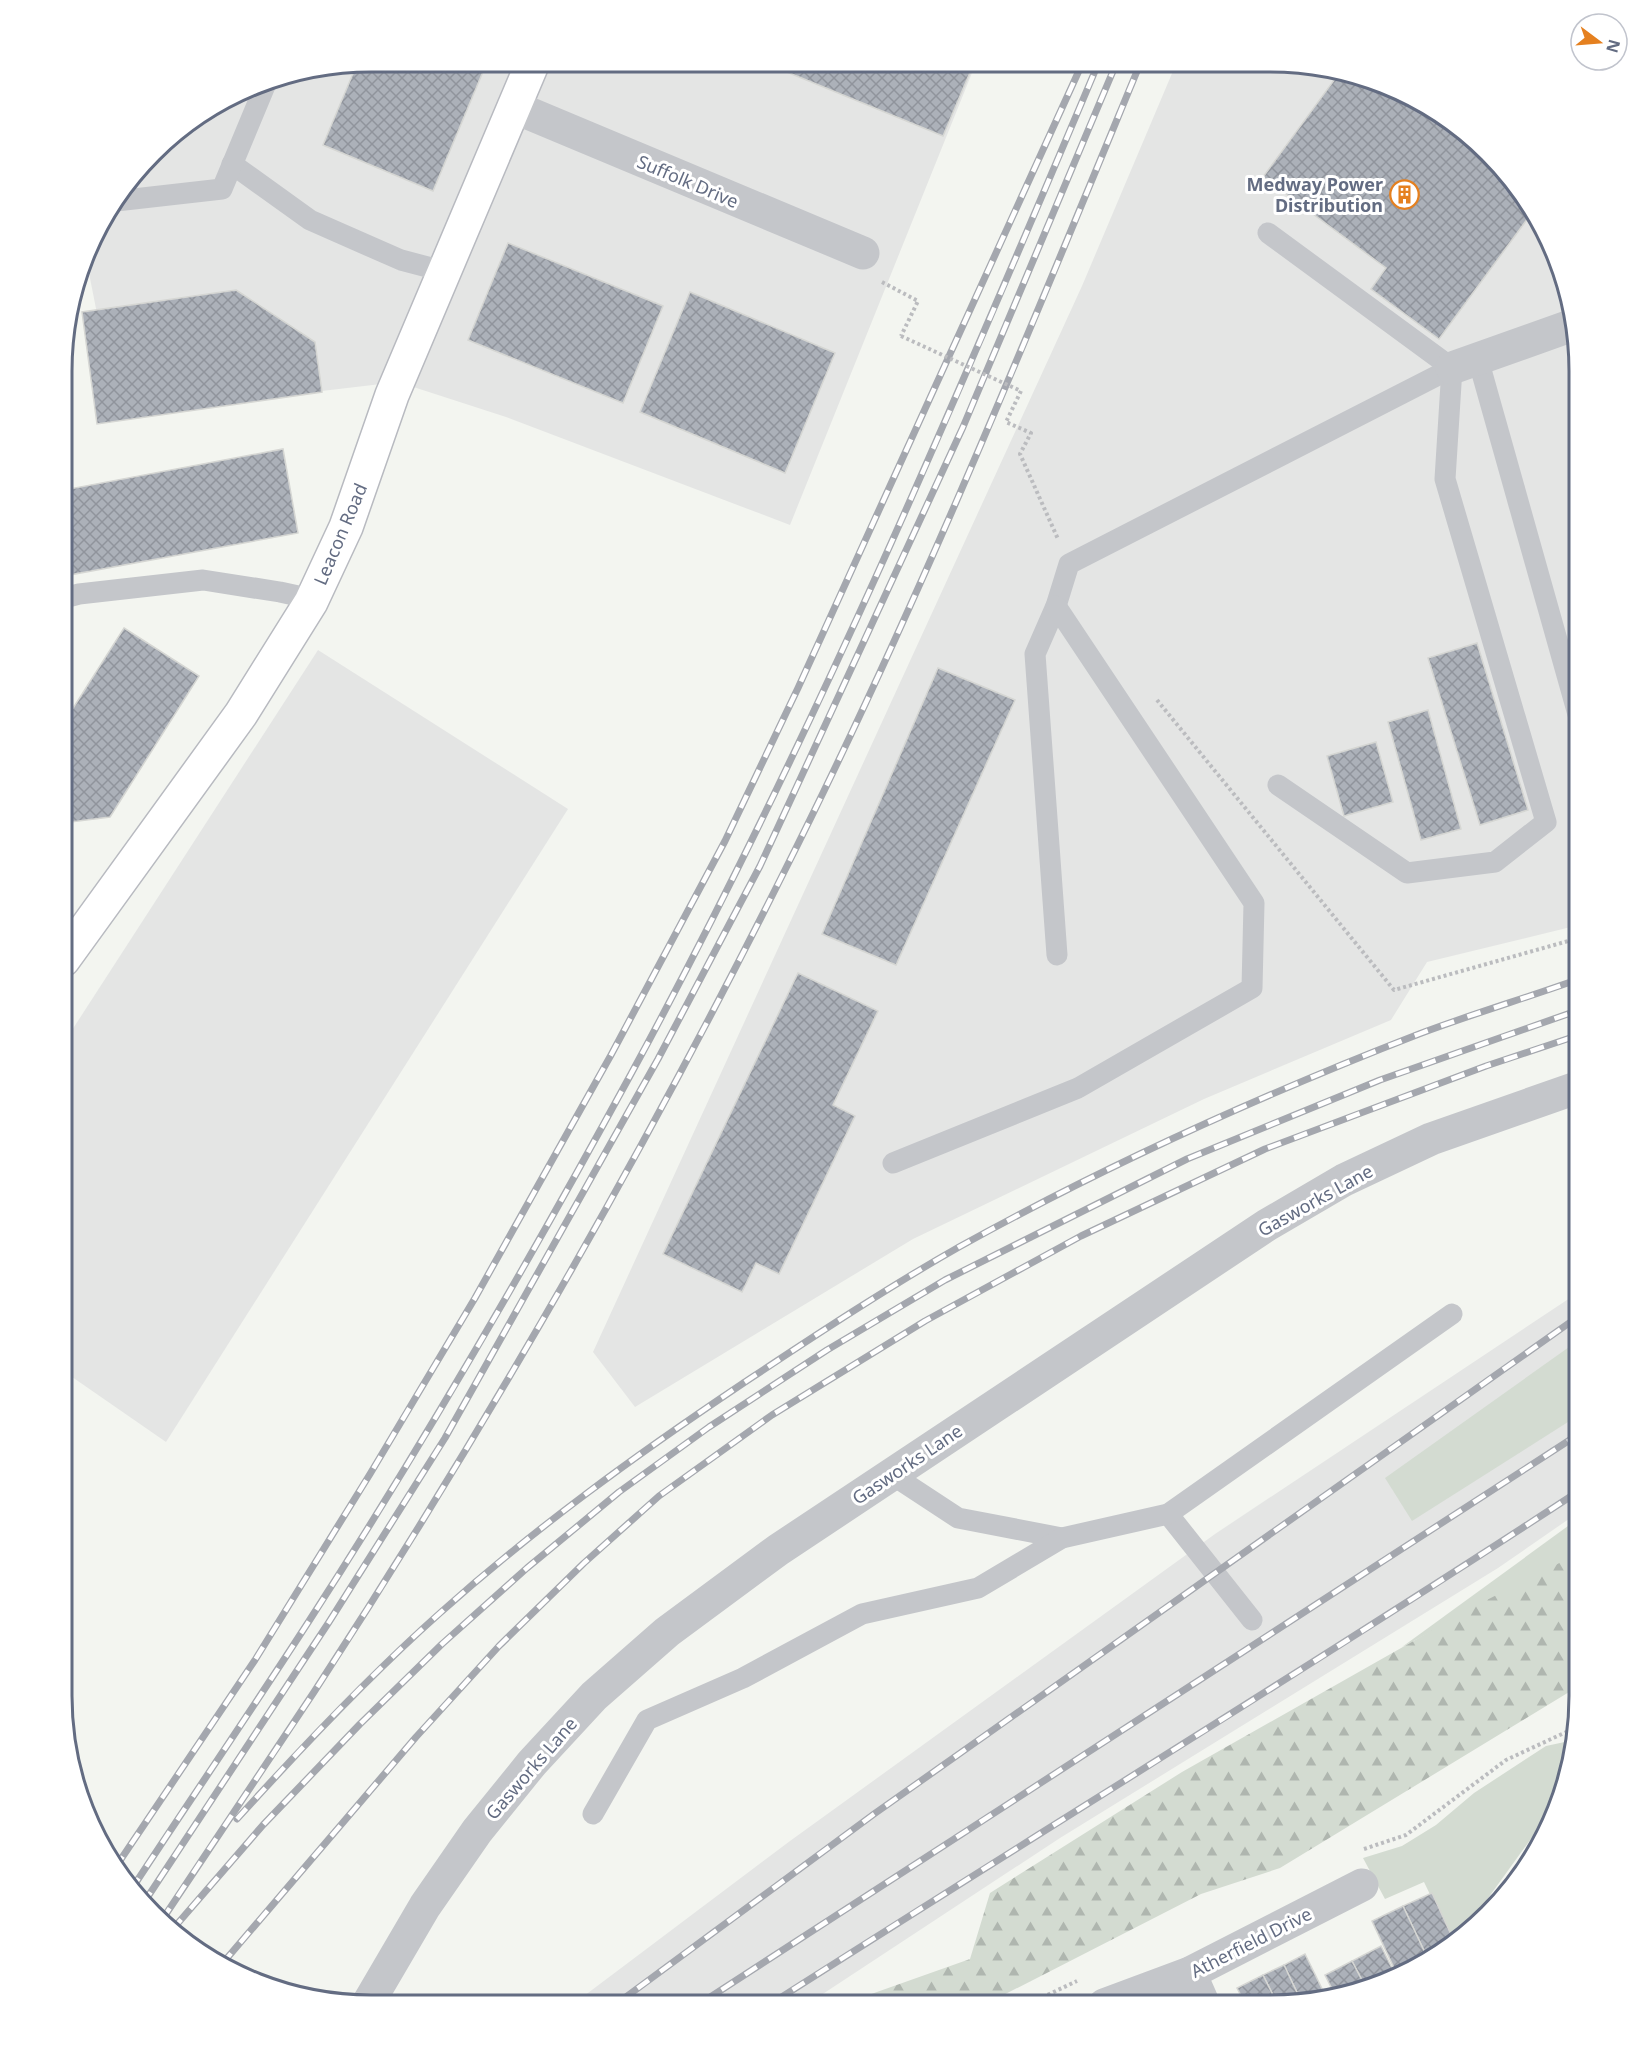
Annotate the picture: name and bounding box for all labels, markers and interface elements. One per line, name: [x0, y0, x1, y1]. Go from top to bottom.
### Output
north arrow: [1569, 12, 1629, 72]
text: N: [1601, 37, 1626, 55]
street label: Suffolk Drive: [634, 149, 742, 213]
place label: Medway Power Distribution: [1246, 172, 1383, 217]
building icon: Medway Power Distribution: [1388, 178, 1420, 210]
street label: Leacon Road: [308, 479, 372, 589]
street label: Gasworks Lane: [1253, 1158, 1377, 1242]
street label: Gasworks Lane: [847, 1418, 967, 1510]
street label: Gasworks Lane: [480, 1712, 582, 1824]
street label: Atherfield Drive: [1186, 1901, 1316, 1983]

